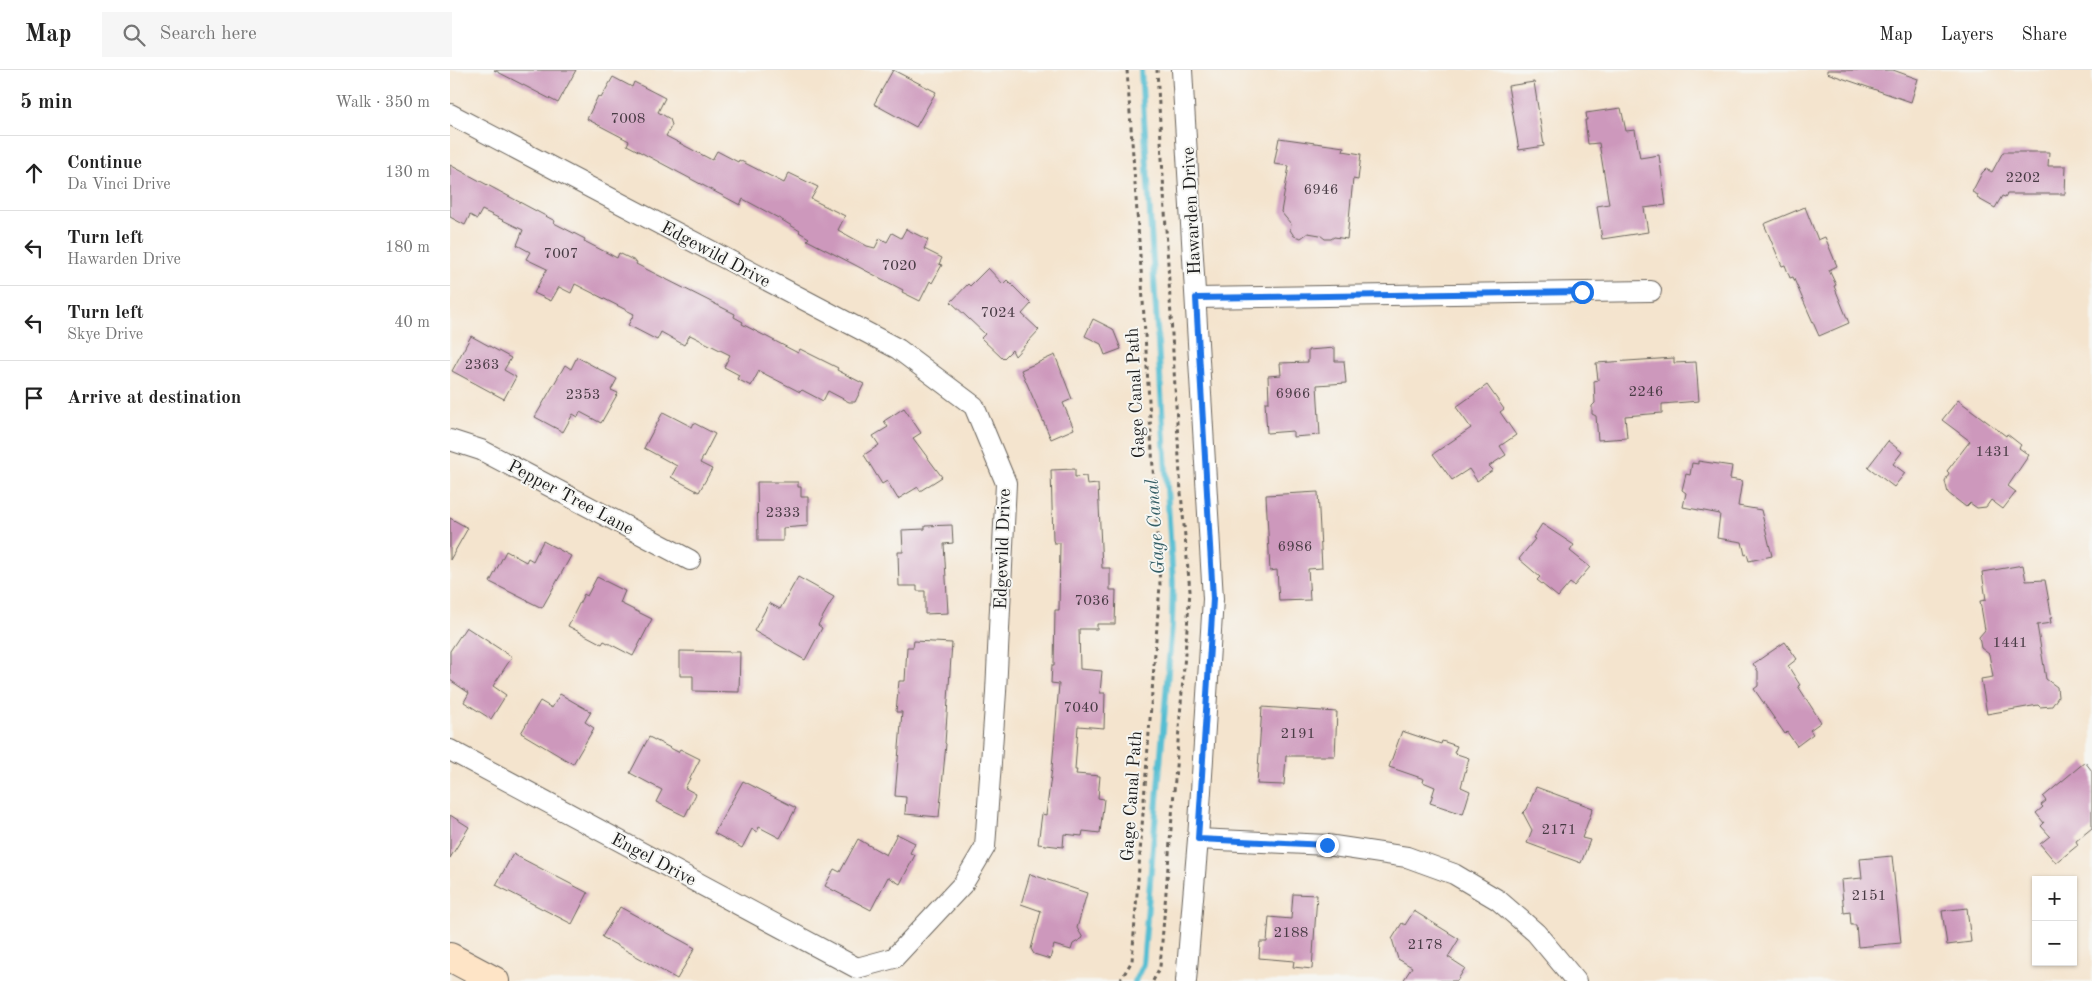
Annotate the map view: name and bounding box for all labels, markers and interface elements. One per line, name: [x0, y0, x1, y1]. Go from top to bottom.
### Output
search box: [102, 12, 452, 57]
icon: search: [120, 21, 148, 49]
text: Map: [25, 23, 72, 47]
text: Search here: [160, 25, 257, 44]
text: Map: [1879, 26, 1913, 44]
text: Layers: [1941, 26, 1993, 44]
text: Share: [2021, 26, 2067, 44]
text: 5 min: [20, 92, 73, 113]
text: Walk · 350 m: [335, 95, 430, 111]
house number: 7008: [611, 112, 645, 127]
street label: Hawarden Drive: [1180, 147, 1204, 275]
text: Continue: [67, 154, 142, 173]
icon: ahead: [20, 159, 48, 187]
text: 130 m: [385, 165, 430, 181]
house number: 2202: [2006, 171, 2040, 186]
text: Da Vinci Drive: [67, 177, 171, 193]
house number: 6946: [1304, 183, 1338, 198]
street label: Edgewild Drive: [658, 218, 773, 291]
text: Turn left: [67, 229, 144, 248]
icon: left: [20, 234, 48, 262]
text: 180 m: [385, 240, 430, 256]
house number: 7007: [544, 247, 578, 262]
text: Hawarden Drive: [67, 252, 181, 268]
house number: 7020: [882, 259, 916, 274]
route start: [1571, 281, 1594, 304]
text: Turn left: [67, 304, 144, 323]
house number: 7024: [981, 306, 1015, 321]
icon: left: [20, 309, 48, 337]
text: 40 m: [394, 315, 430, 331]
text: Skye Drive: [67, 327, 143, 343]
street label: Gage Canal Path: [1124, 327, 1148, 459]
house number: 2363: [465, 358, 499, 373]
icon: arrive: [20, 384, 48, 412]
house number: 2246: [1629, 385, 1663, 400]
house number: 6966: [1276, 387, 1310, 402]
house number: 2353: [566, 388, 600, 403]
text: Arrive at destination: [67, 389, 241, 408]
house number: 1431: [1976, 445, 2010, 460]
street label: Pepper Tree Lane: [505, 457, 636, 539]
water label: Gage Canal: [1144, 478, 1169, 575]
street label: Edgewild Drive: [992, 488, 1014, 610]
house number: 2333: [766, 506, 800, 521]
house number: 6986: [1278, 540, 1312, 555]
house number: 7036: [1075, 594, 1109, 609]
house number: 1441: [1993, 636, 2027, 651]
house number: 7040: [1064, 701, 1098, 716]
house number: 2191: [1281, 727, 1315, 742]
street label: Gage Canal Path: [1118, 730, 1146, 862]
house number: 2171: [1542, 823, 1576, 838]
street label: Engel Drive: [608, 830, 699, 890]
route end: [1316, 834, 1339, 857]
map controls: [2032, 876, 2077, 966]
button: +: [2032, 876, 2077, 921]
house number: 2151: [1852, 889, 1886, 904]
button: −: [2032, 921, 2077, 966]
house number: 2188: [1274, 926, 1308, 941]
house number: 2178: [1408, 938, 1442, 953]

